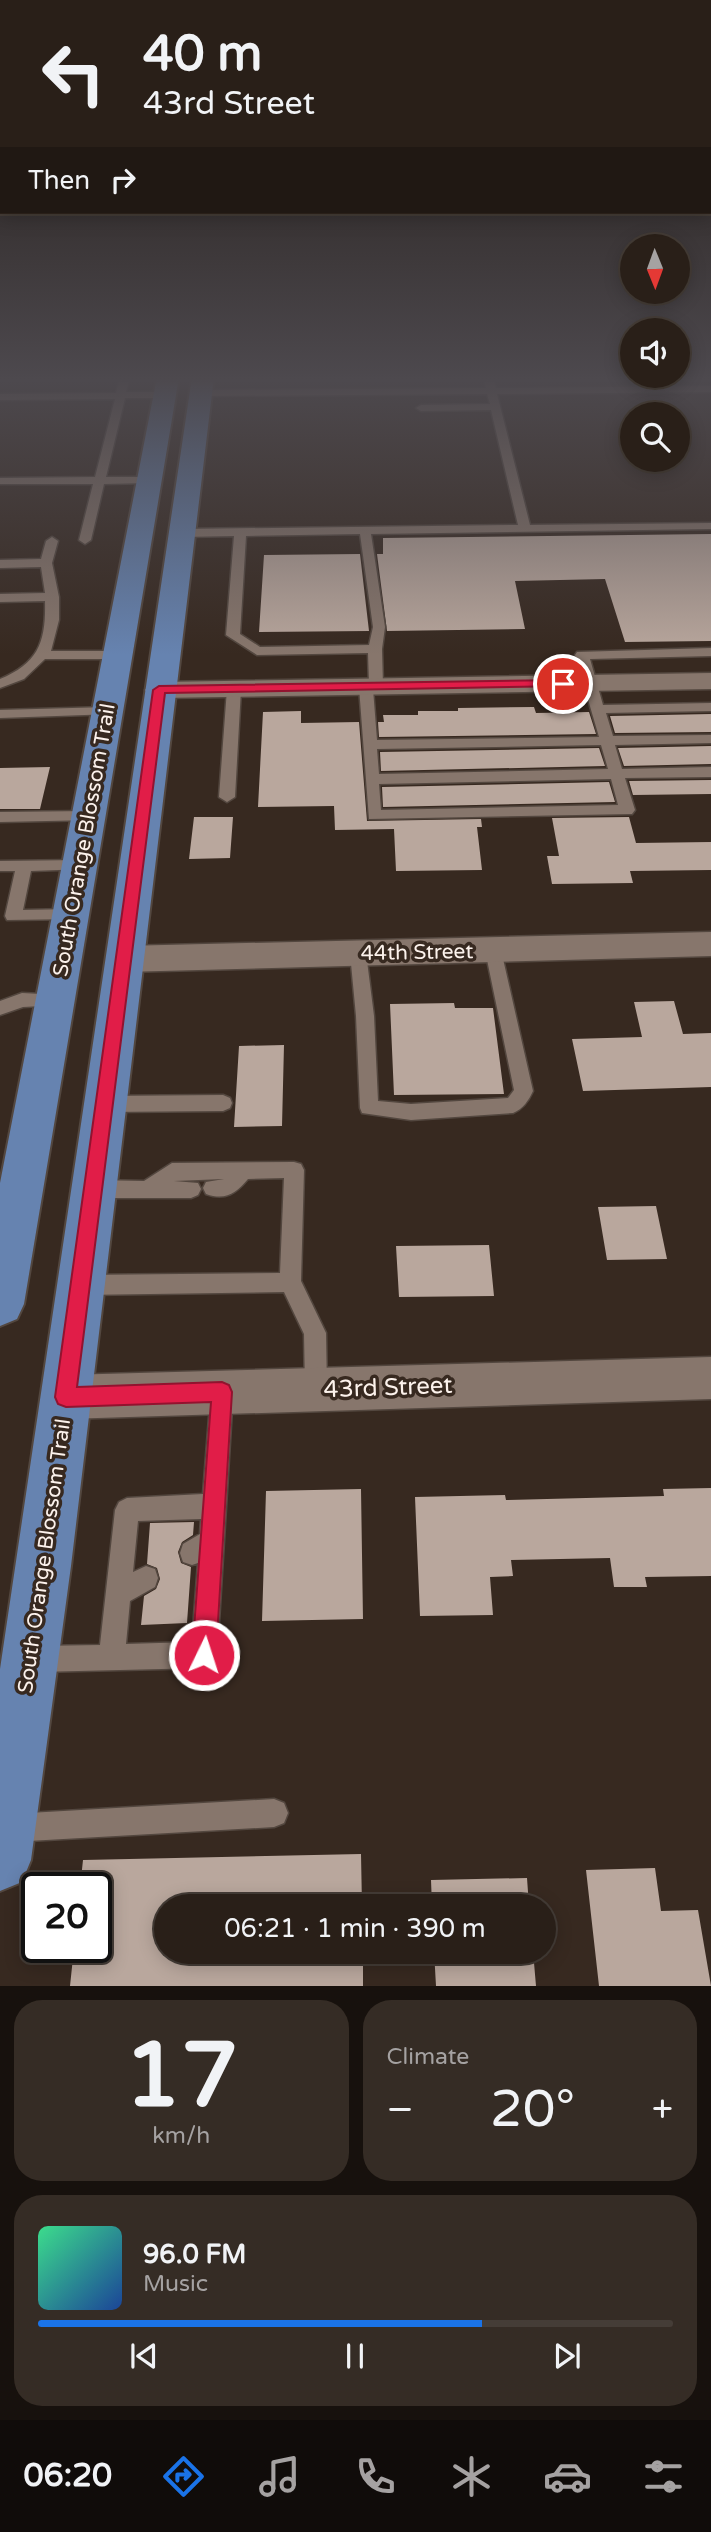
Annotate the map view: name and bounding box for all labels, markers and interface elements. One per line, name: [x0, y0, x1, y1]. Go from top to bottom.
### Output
text: 40 m: [143, 25, 262, 84]
icon: left: [28, 28, 119, 119]
text: 43rd Street: [143, 85, 315, 123]
icon: right: [104, 161, 142, 199]
text: Then: [28, 165, 90, 196]
north arrow: [620, 234, 690, 304]
map controls: [620, 234, 690, 472]
button: sound: [620, 318, 690, 388]
button: search: [620, 402, 690, 472]
pin: [533, 654, 593, 714]
icon: arrive: [544, 665, 582, 703]
street label: South Orange Blossom Trail: [48, 702, 121, 979]
street label: 44th Street: [360, 939, 474, 966]
street label: 43rd Street: [323, 1371, 453, 1404]
street label: South Orange Blossom Trail: [13, 1417, 76, 1695]
position arrow: [167, 1618, 241, 1692]
speed limit sign: 20: [21, 1872, 112, 1963]
text: 06:21 · 1 min · 390 m: [224, 1913, 486, 1944]
text: 17: [124, 2021, 238, 2131]
text: Climate: [387, 2043, 469, 2071]
text: 20°: [490, 2078, 575, 2141]
text: −: [387, 2087, 414, 2133]
text: +: [652, 2087, 673, 2133]
text: km/h: [152, 2122, 210, 2150]
text: 96.0 FM: [143, 2239, 246, 2270]
text: Music: [143, 2270, 208, 2298]
icon: previous: [125, 2337, 163, 2375]
icon: pause: [336, 2337, 374, 2375]
icon: next: [548, 2337, 586, 2375]
icon: directions: [159, 2452, 208, 2501]
icon: music: [255, 2452, 304, 2501]
icon: phone: [351, 2452, 400, 2501]
icon: climate: [447, 2452, 496, 2501]
icon: car: [543, 2452, 592, 2501]
icon: filters: [639, 2452, 688, 2501]
text: 06:20: [23, 2457, 112, 2495]

